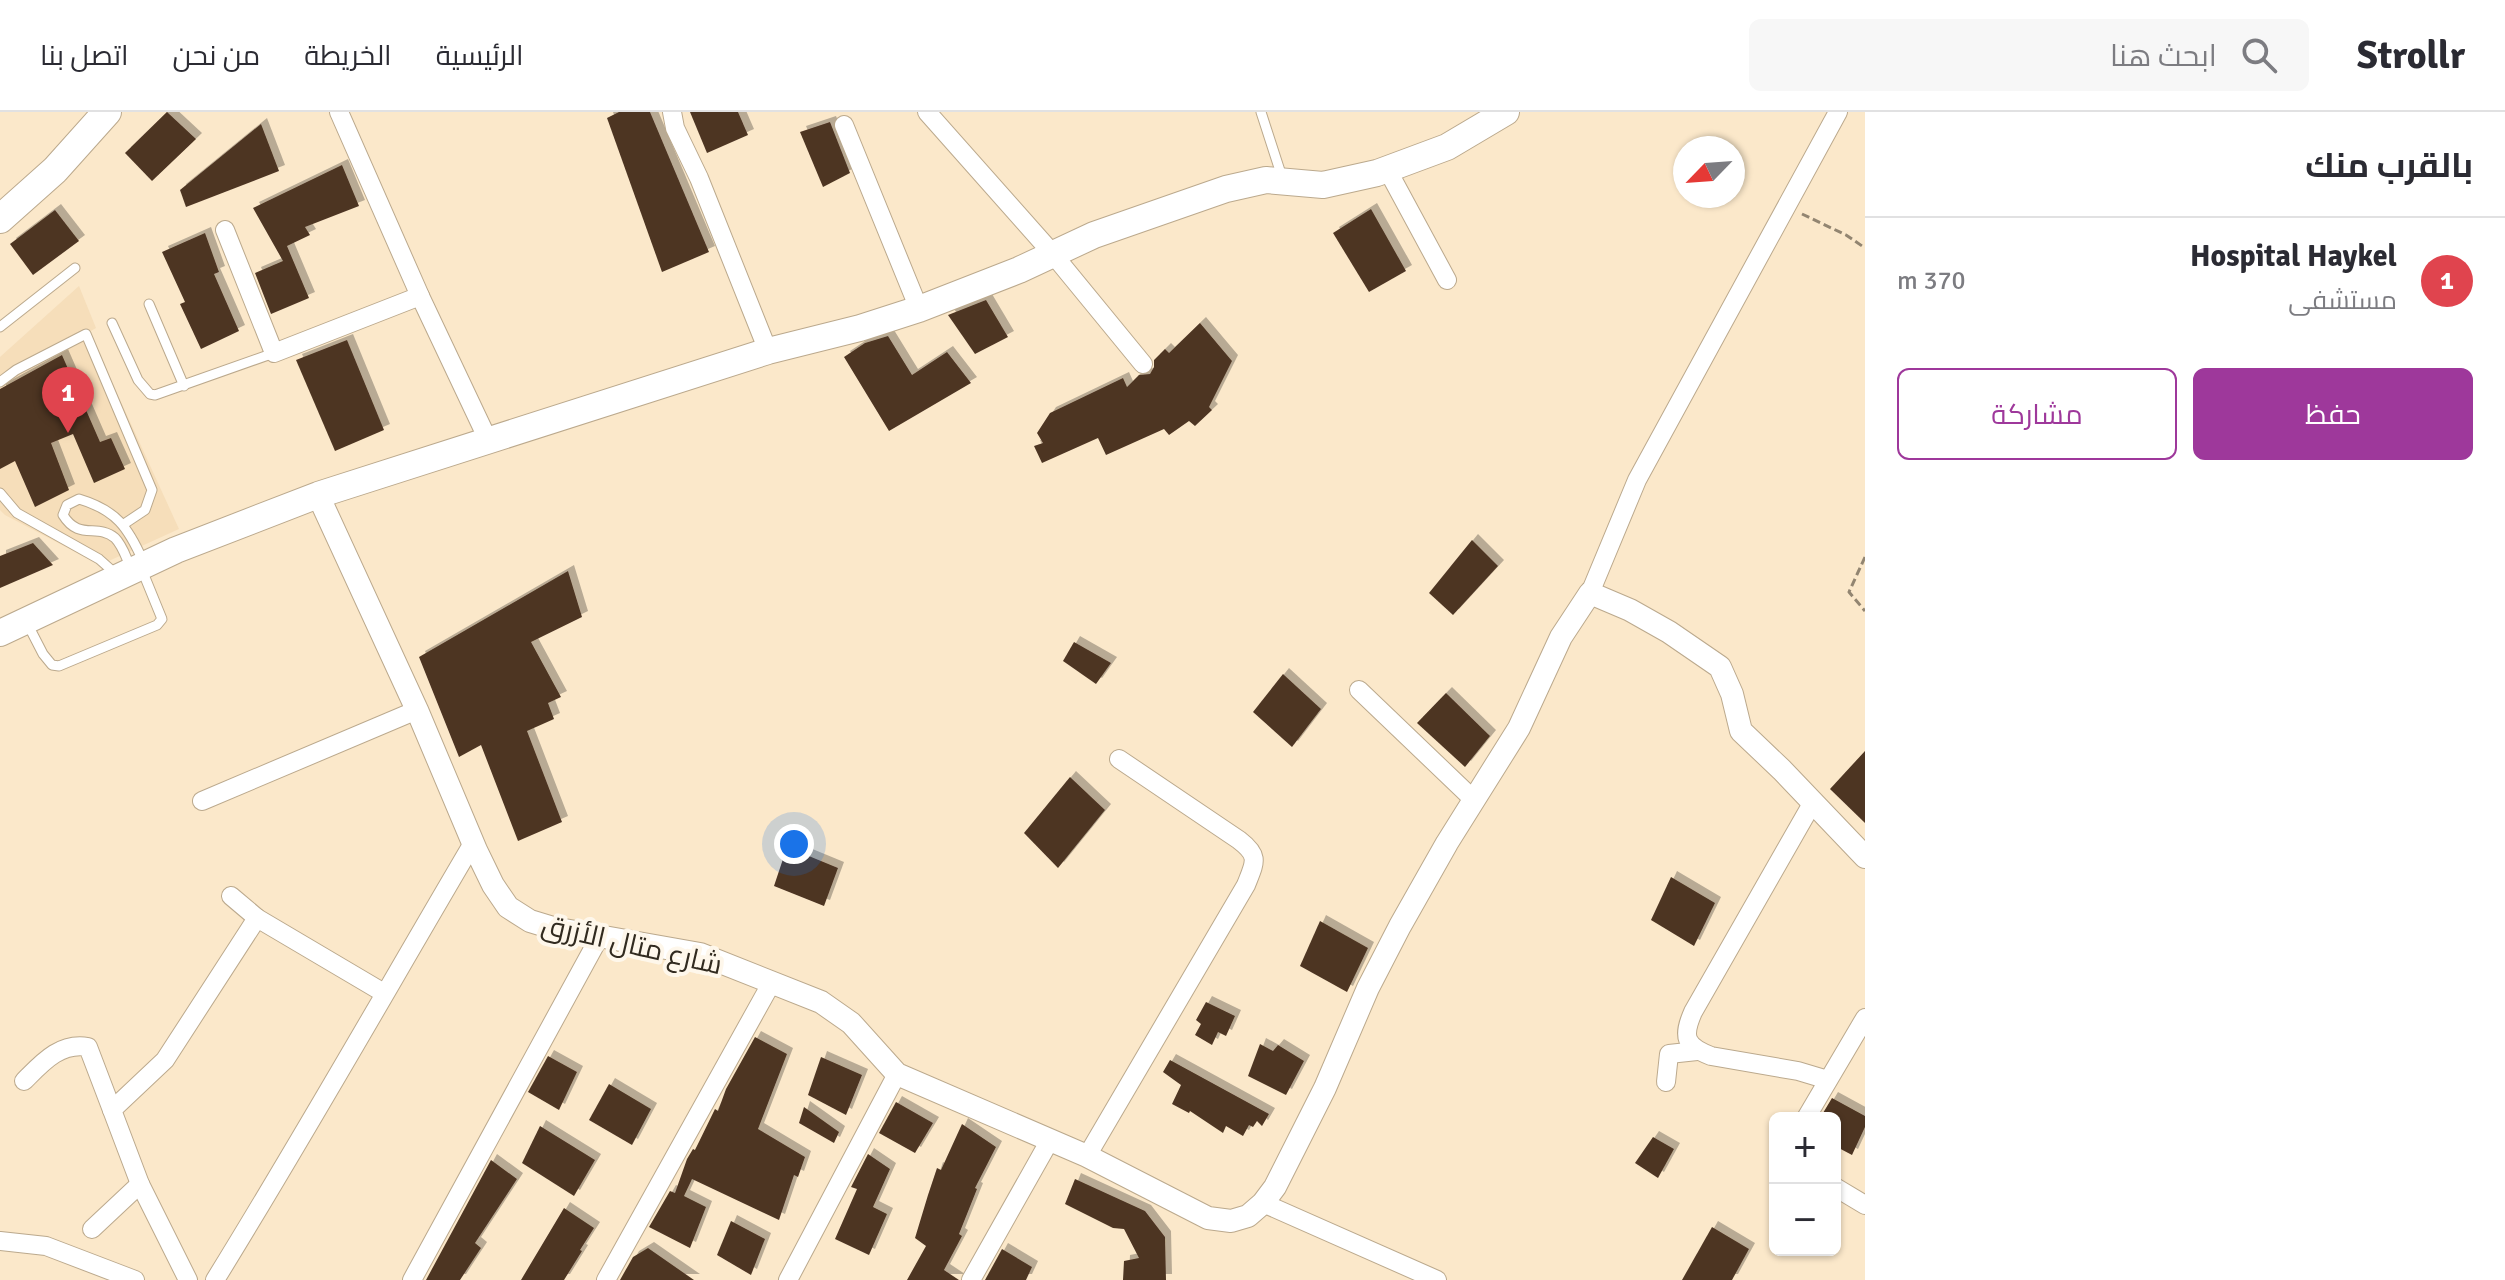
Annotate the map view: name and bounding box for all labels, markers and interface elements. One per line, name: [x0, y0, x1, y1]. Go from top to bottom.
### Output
search box: [1749, 19, 2309, 91]
text: Strollr: [2357, 32, 2465, 79]
icon: search: [2237, 33, 2281, 77]
text: ابحث هنا: [2110, 38, 2217, 75]
text: اتصل بنا: [40, 39, 129, 73]
text: من نحن: [173, 39, 260, 73]
text: الخريطة: [304, 39, 392, 73]
text: الرئيسية: [436, 39, 523, 73]
north arrow: [1673, 136, 1745, 208]
text: بالقرب منك: [2305, 145, 2473, 187]
text: Hospital Haykel: [2190, 238, 2397, 275]
text: 370 m: [1897, 265, 1966, 297]
text: 1: [2440, 265, 2454, 297]
text: مستشفى: [2288, 285, 2397, 317]
pin: 1: [42, 367, 94, 433]
button: مشاركة: [1897, 368, 2177, 460]
button: حفظ: [2193, 368, 2473, 460]
your location: [774, 824, 814, 864]
street label: شارع متال الأزرق: [538, 908, 725, 983]
map controls: [1769, 1112, 1841, 1256]
button: +: [1769, 1112, 1841, 1184]
button: −: [1769, 1184, 1841, 1256]

